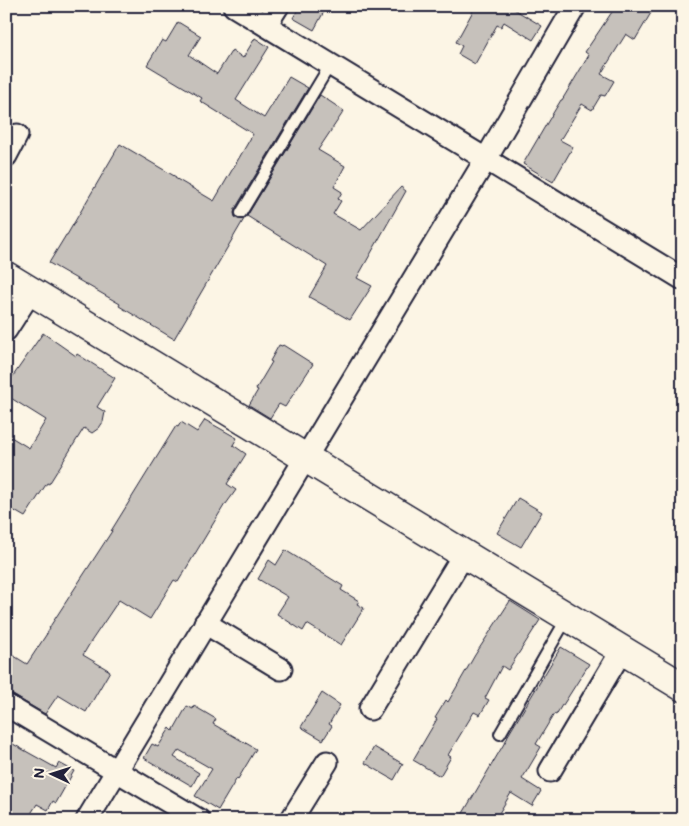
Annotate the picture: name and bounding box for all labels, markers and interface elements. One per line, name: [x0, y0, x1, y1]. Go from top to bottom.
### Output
north arrow: [28, 748, 78, 798]
text: N: [29, 767, 48, 779]

